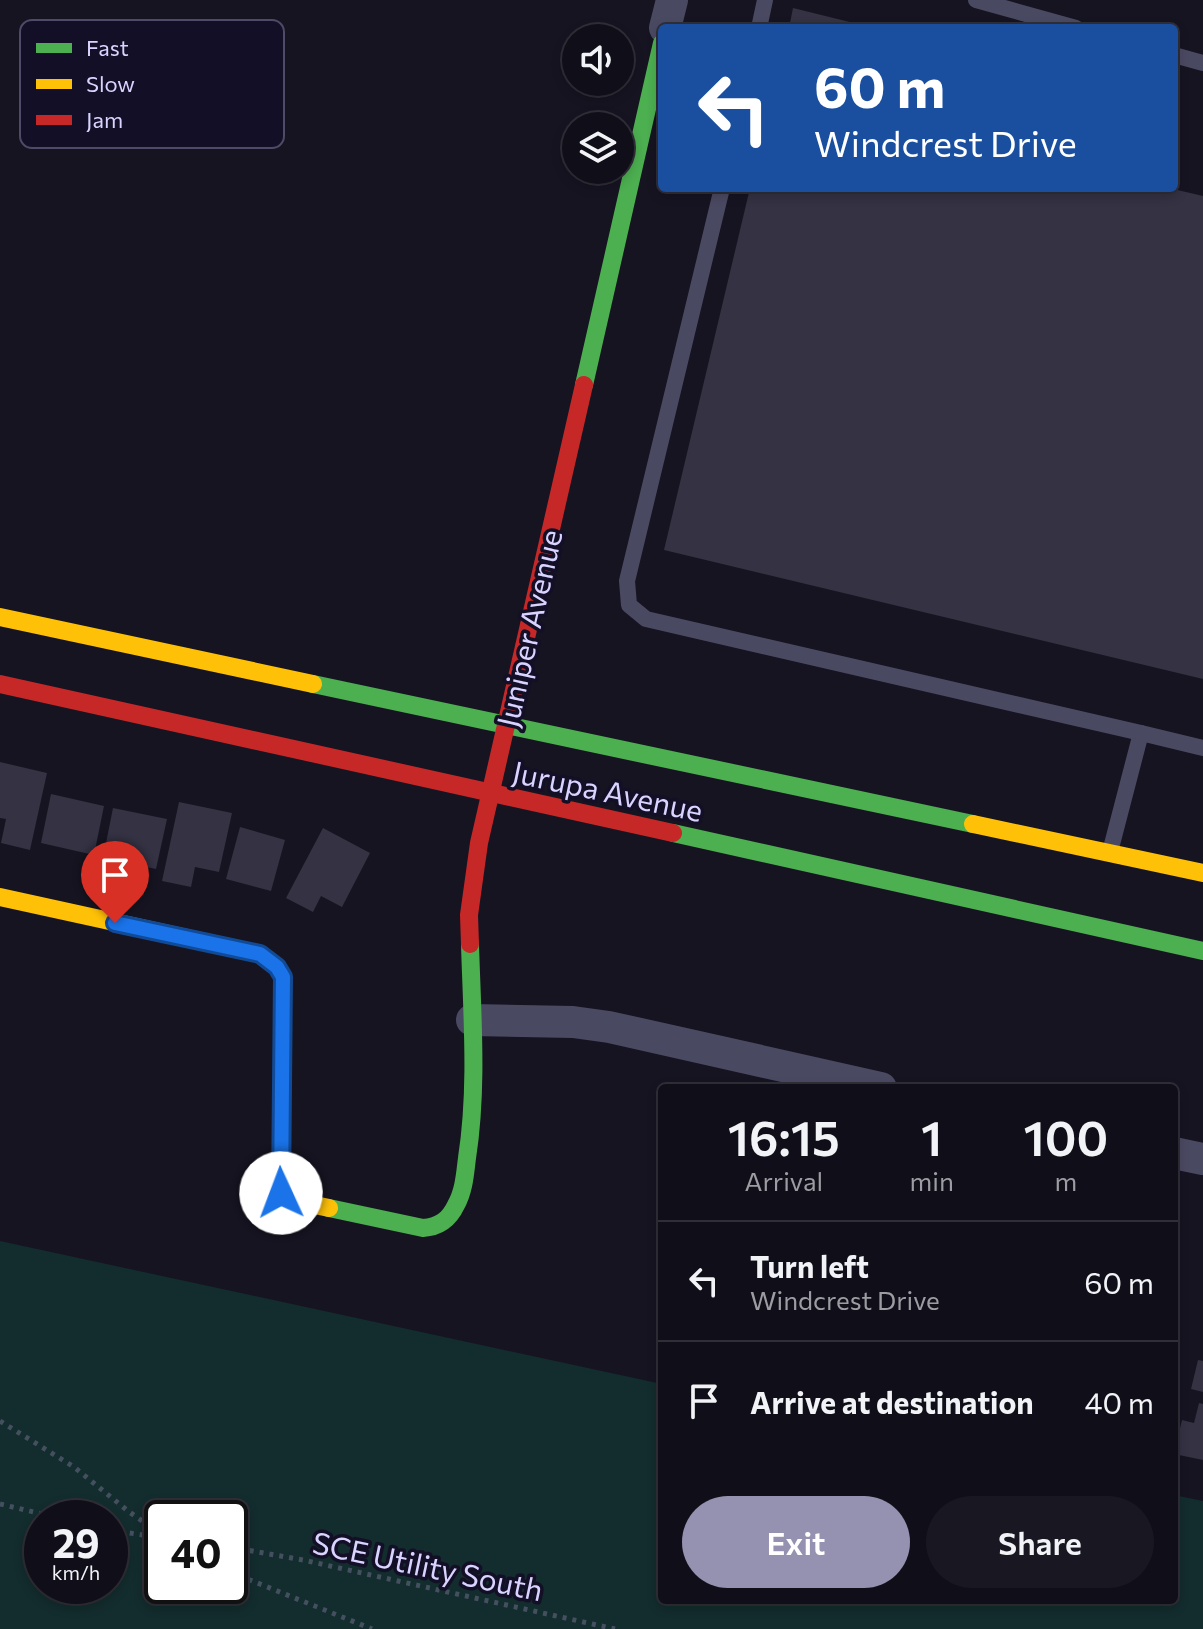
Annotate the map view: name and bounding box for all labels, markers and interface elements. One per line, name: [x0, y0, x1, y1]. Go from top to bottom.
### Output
legend: [20, 20, 284, 148]
map controls: [562, 24, 634, 184]
button: sound: [562, 24, 634, 96]
text: Fast: [86, 34, 129, 61]
text: 60 m: [814, 51, 945, 120]
icon: left: [682, 56, 786, 160]
text: Slow: [86, 70, 135, 97]
text: Jam: [86, 106, 123, 133]
button: layers: [562, 112, 634, 184]
text: Windcrest Drive: [814, 120, 1077, 164]
street label: Juniper Avenue: [487, 526, 569, 730]
street label: Jurupa Avenue: [510, 752, 706, 828]
pin: [81, 841, 149, 923]
icon: arrive: [93, 853, 137, 897]
text: 16:15: [728, 1107, 840, 1166]
text: 1: [921, 1107, 942, 1166]
text: 100: [1024, 1107, 1108, 1166]
position arrow: [239, 1151, 323, 1235]
text: Arrival: [744, 1165, 823, 1196]
text: min: [910, 1165, 954, 1196]
text: m: [1055, 1165, 1077, 1196]
text: Turn left: [750, 1247, 869, 1284]
icon: left: [682, 1259, 726, 1303]
text: 60 m: [1084, 1263, 1154, 1300]
text: Windcrest Drive: [750, 1284, 940, 1315]
icon: arrive: [682, 1379, 726, 1423]
text: Arrive at destination: [750, 1383, 1034, 1420]
text: 40 m: [1085, 1383, 1154, 1420]
button: Exit: [682, 1496, 910, 1588]
button: Share: [926, 1496, 1154, 1588]
speed limit sign: 40: [144, 1500, 248, 1604]
text: 29: [52, 1517, 100, 1566]
street label: SCE Utility South: [310, 1523, 546, 1607]
text: km/h: [52, 1560, 100, 1584]

